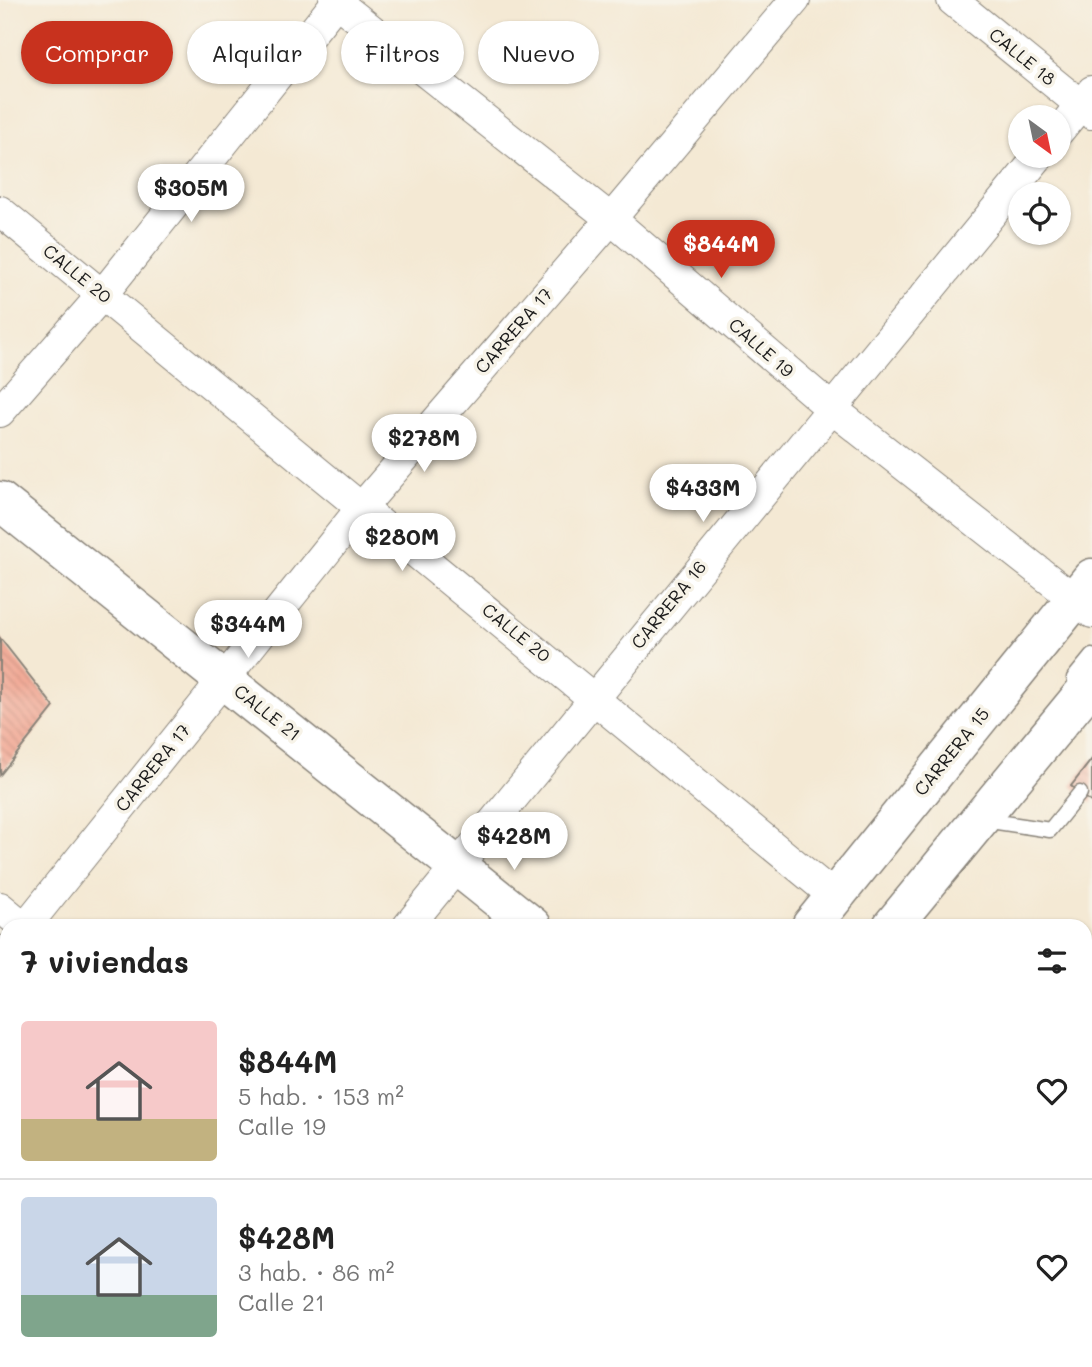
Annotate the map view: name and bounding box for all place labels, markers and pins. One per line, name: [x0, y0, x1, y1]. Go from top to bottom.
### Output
pin: $305M: [142, 164, 240, 224]
pin: $844M: [672, 220, 770, 280]
pin: $278M: [375, 414, 473, 474]
pin: $433M: [654, 464, 752, 524]
pin: $280M: [353, 514, 451, 573]
pin: $344M: [199, 600, 297, 660]
pin: $428M: [465, 812, 563, 872]

